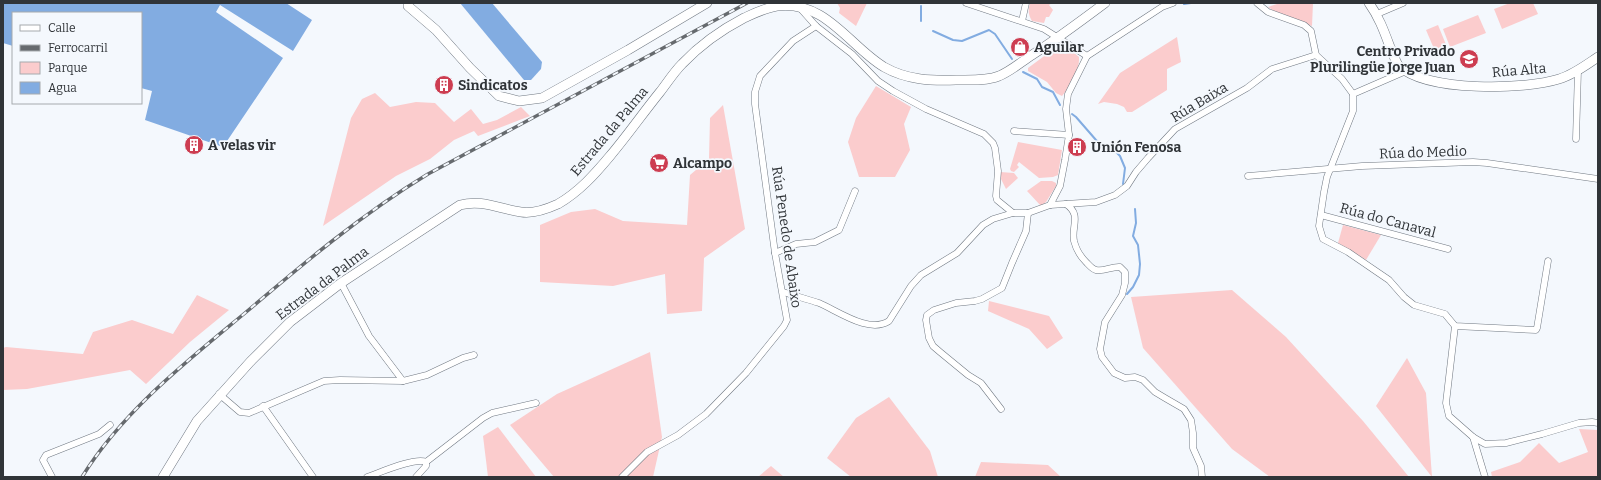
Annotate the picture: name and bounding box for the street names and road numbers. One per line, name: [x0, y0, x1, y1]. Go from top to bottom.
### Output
street label: Rúa Alta: [1491, 60, 1547, 81]
street label: Rúa Baixa: [1168, 79, 1231, 126]
street label: Estrada da Palma: [567, 83, 652, 179]
street label: Rúa do Medio: [1379, 142, 1467, 163]
street label: Rúa Penedo de Abaixo: [768, 165, 805, 309]
street label: Rúa do Canaval: [1338, 200, 1438, 241]
street label: Estrada da Palma: [273, 243, 372, 324]

